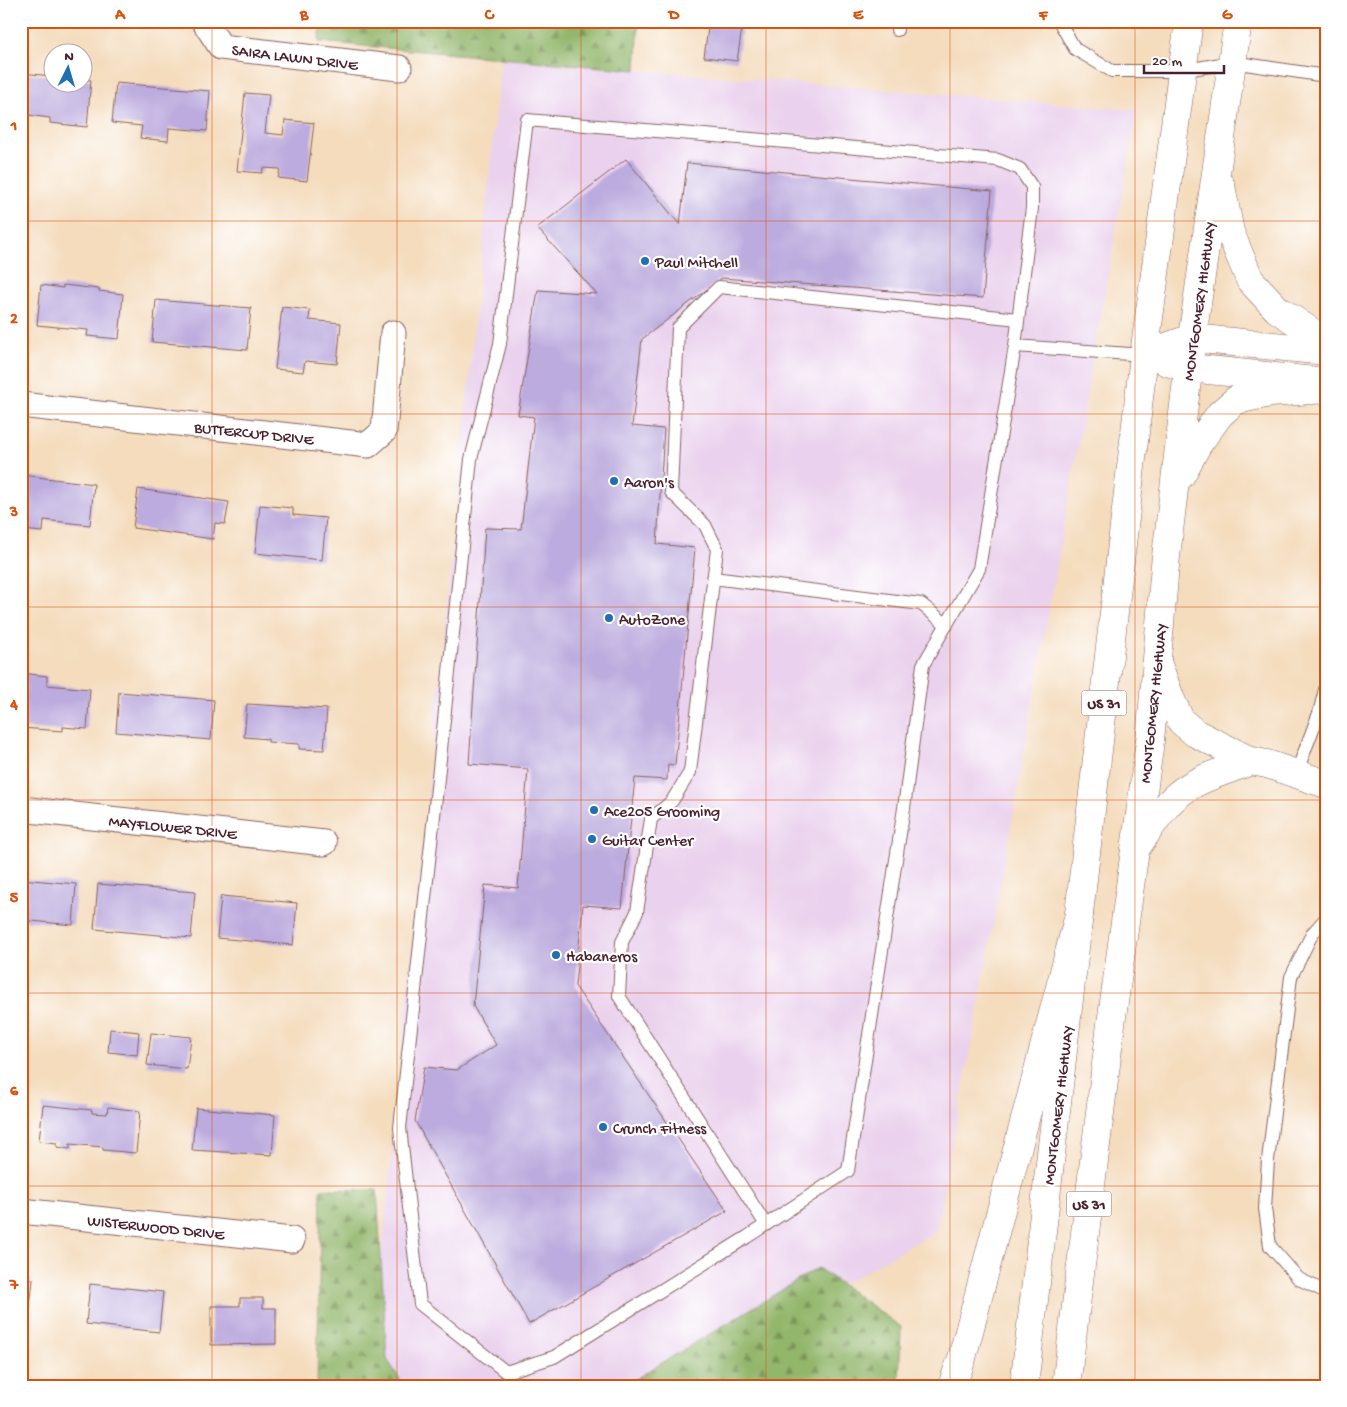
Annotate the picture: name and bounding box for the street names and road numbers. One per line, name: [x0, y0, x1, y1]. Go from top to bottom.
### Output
street label: SAIRA LAWN DRIVE: [230, 42, 360, 77]
street label: MONTGOMERY HIGHWAY: [1181, 221, 1222, 382]
street label: BUTTERCUP DRIVE: [192, 420, 315, 451]
street label: MONTGOMERY HIGHWAY: [1138, 623, 1173, 784]
road number: US 31: [1082, 690, 1126, 716]
street label: MAYFLOWER DRIVE: [108, 813, 239, 846]
street label: MONTGOMERY HIGHWAY: [1041, 1025, 1080, 1186]
road number: US 31: [1066, 1192, 1112, 1216]
street label: WISTERWOOD DRIVE: [86, 1213, 226, 1246]

